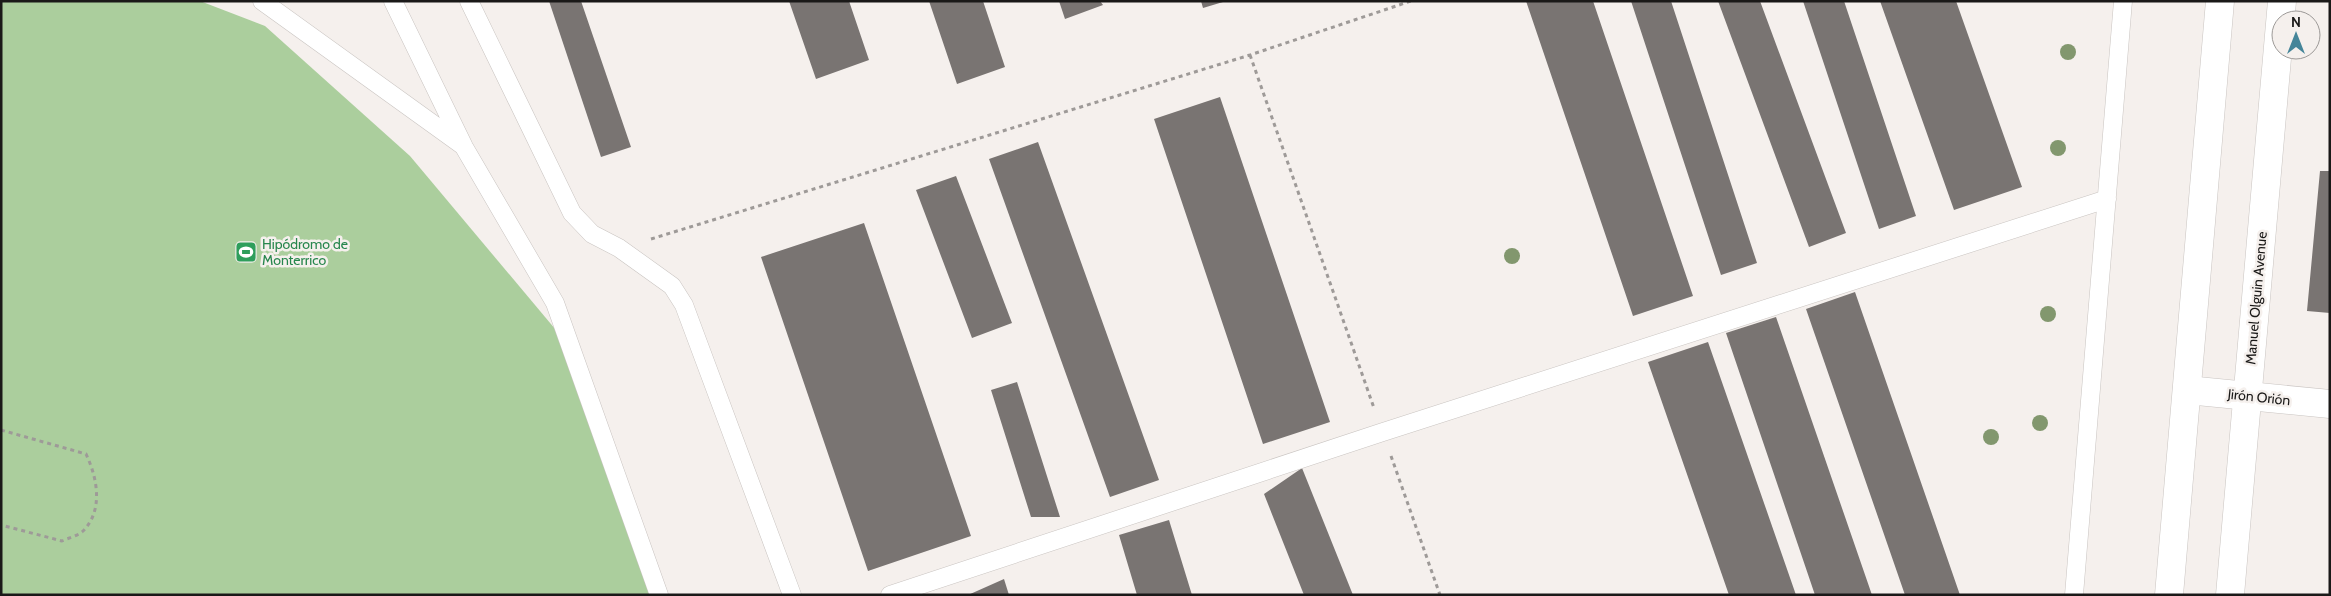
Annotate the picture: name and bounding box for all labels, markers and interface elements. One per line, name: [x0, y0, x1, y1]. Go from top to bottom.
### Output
north arrow: [2271, 10, 2321, 60]
text: N: [2291, 13, 2301, 31]
street label: Manuel Olguin Avenue: [2241, 231, 2271, 365]
place label: Hipódromo de Monterrico: [262, 235, 348, 269]
sports icon: Hipódromo de Monterrico: [234, 240, 258, 264]
street label: Jirón Orión: [2226, 385, 2291, 409]

